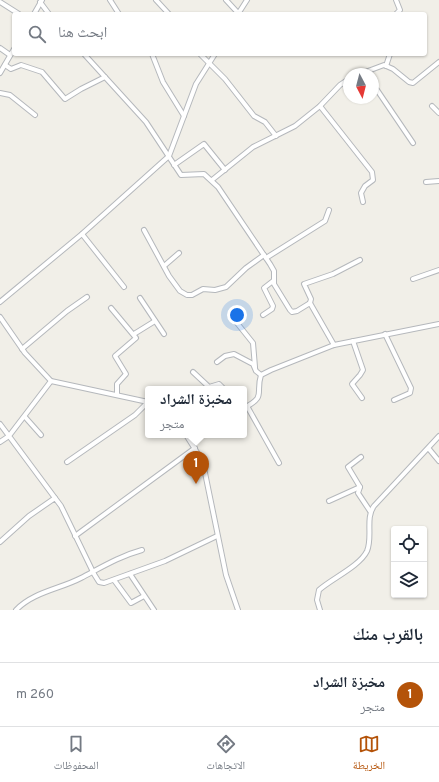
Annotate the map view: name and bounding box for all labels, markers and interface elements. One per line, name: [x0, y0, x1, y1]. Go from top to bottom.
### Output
search box: [12, 12, 427, 56]
icon: search: [26, 23, 48, 45]
text: ابحث هنا: [58, 24, 107, 43]
north arrow: [343, 68, 379, 104]
your location: [227, 305, 247, 325]
popup: [145, 386, 247, 438]
text: مخبزة الشراد: [160, 391, 232, 410]
text: متجر: [160, 417, 185, 433]
pin: 1: [183, 451, 209, 484]
map controls: [391, 526, 427, 598]
button: locate: [391, 526, 427, 562]
button: layers: [391, 562, 427, 598]
text: بالقرب منك: [352, 625, 423, 647]
text: مخبزة الشراد: [313, 674, 385, 693]
text: 260 m: [16, 687, 54, 703]
text: 1: [407, 687, 413, 703]
text: متجر: [360, 700, 385, 716]
tab: المحفوظات: [54, 733, 99, 776]
tab: الاتجاهات: [206, 733, 245, 776]
tab: الخريطة: [353, 733, 385, 776]

